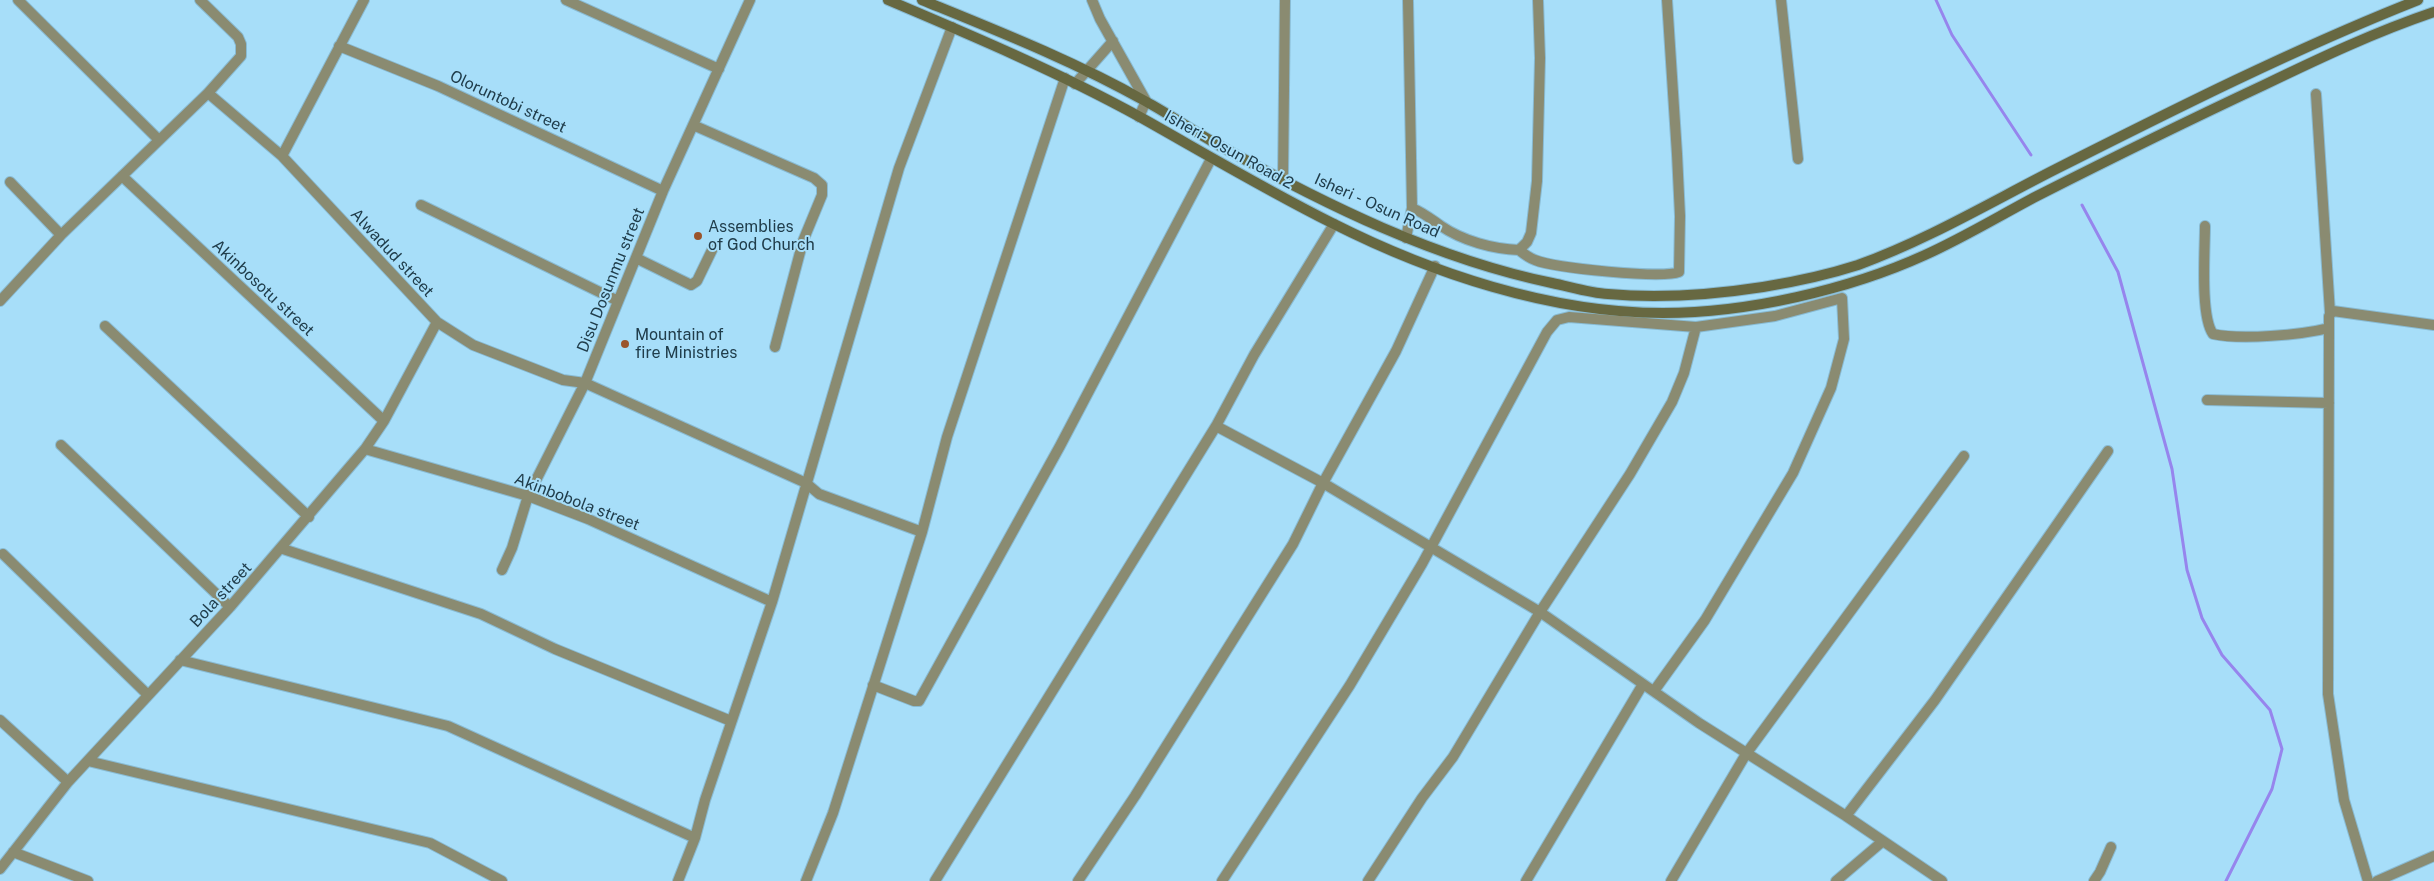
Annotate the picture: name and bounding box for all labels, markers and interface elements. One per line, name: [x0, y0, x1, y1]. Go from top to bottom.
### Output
street label: Oloruntobi street: [447, 67, 569, 137]
street label: Isheri- Osun Road 2: [1161, 107, 1297, 193]
street label: Isheri - Osun Road: [1311, 170, 1443, 242]
street label: Alwadud street: [346, 205, 438, 301]
street label: Disu Dosunmu street: [573, 205, 649, 355]
place label: Assemblies of God Church: [708, 217, 815, 255]
marker: Assemblies of God Church: [692, 230, 704, 242]
street label: Akinbosotu street: [208, 236, 318, 340]
place label: Mountain of fire Ministries: [635, 325, 737, 363]
marker: Mountain of fire Ministries: [619, 338, 631, 350]
street label: Akinbobola street: [512, 469, 642, 535]
street label: Bola street: [186, 559, 256, 631]

